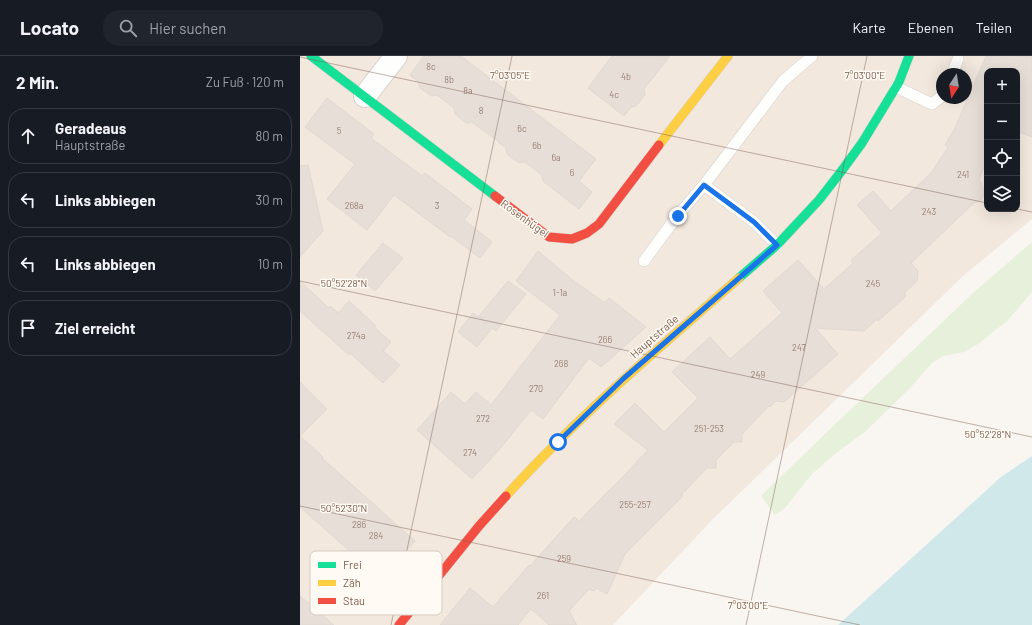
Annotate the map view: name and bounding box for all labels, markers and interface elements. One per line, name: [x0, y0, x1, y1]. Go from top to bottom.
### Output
search box: [103, 10, 383, 46]
text: Locato: [20, 16, 79, 39]
icon: search: [117, 17, 139, 39]
text: Hier suchen: [149, 19, 226, 37]
text: Karte: [852, 19, 886, 36]
text: Ebenen: [908, 19, 954, 36]
text: Teilen: [976, 19, 1012, 36]
house number: 8c: [426, 61, 436, 72]
north arrow: [936, 68, 972, 104]
map controls: [984, 68, 1020, 212]
button: +: [984, 68, 1020, 104]
text: 7°03'05"E: [490, 69, 530, 81]
text: 7°03'00"E: [845, 69, 885, 81]
house number: 4b: [621, 71, 631, 82]
text: 2 Min.: [16, 72, 59, 92]
text: Zu Fuß · 120 m: [206, 74, 284, 90]
house number: 8b: [444, 74, 454, 85]
house number: 8a: [463, 85, 473, 96]
house number: 4c: [609, 89, 619, 100]
button: −: [984, 104, 1020, 140]
house number: 8: [479, 105, 484, 116]
text: Geradeaus: [55, 119, 126, 137]
house number: 6c: [517, 123, 527, 134]
icon: ahead: [17, 125, 39, 147]
house number: 5: [337, 125, 342, 136]
text: 80 m: [256, 128, 283, 144]
text: Hauptstraße: [55, 137, 126, 153]
house number: 6b: [532, 140, 542, 151]
button: locate: [984, 140, 1020, 176]
house number: 6a: [551, 152, 561, 163]
house number: 6: [570, 167, 575, 178]
house number: 241: [957, 169, 969, 180]
button: layers: [984, 176, 1020, 212]
icon: left: [17, 189, 39, 211]
text: Links abbiegen: [55, 191, 156, 209]
text: 30 m: [256, 192, 283, 208]
street label: Rosenhügel: [499, 196, 551, 240]
house number: 268a: [345, 200, 363, 211]
house number: 3: [435, 200, 440, 211]
house number: 243: [922, 206, 937, 217]
route end: [669, 207, 687, 225]
icon: left: [17, 253, 39, 275]
text: Links abbiegen: [55, 255, 156, 273]
text: 10 m: [258, 256, 283, 272]
text: 50°52'28"N: [321, 277, 367, 289]
house number: 245: [866, 278, 881, 289]
house number: 1-1a: [553, 287, 567, 298]
street label: Hauptstraße: [627, 311, 681, 360]
icon: arrive: [17, 317, 39, 339]
text: Ziel erreicht: [55, 319, 136, 337]
house number: 274a: [347, 330, 365, 341]
house number: 266: [598, 334, 612, 345]
house number: 247: [792, 342, 807, 353]
house number: 268: [554, 358, 568, 369]
house number: 249: [751, 369, 766, 380]
house number: 270: [529, 383, 543, 394]
house number: 272: [476, 413, 490, 424]
house number: 251-253: [694, 423, 724, 434]
text: 50°52'28"N: [965, 428, 1011, 440]
route start: [549, 433, 567, 451]
house number: 274: [463, 447, 477, 458]
house number: 255-257: [619, 499, 651, 510]
text: 50°52'30"N: [321, 502, 367, 514]
house number: 286: [352, 519, 366, 530]
house number: 284: [369, 530, 383, 541]
legend: [310, 551, 442, 615]
house number: 259: [557, 553, 571, 564]
text: Frei: [343, 558, 362, 571]
text: Zäh: [343, 576, 361, 589]
house number: 261: [537, 590, 549, 601]
text: Stau: [343, 594, 365, 607]
text: 7°03'00"E: [728, 599, 768, 611]

